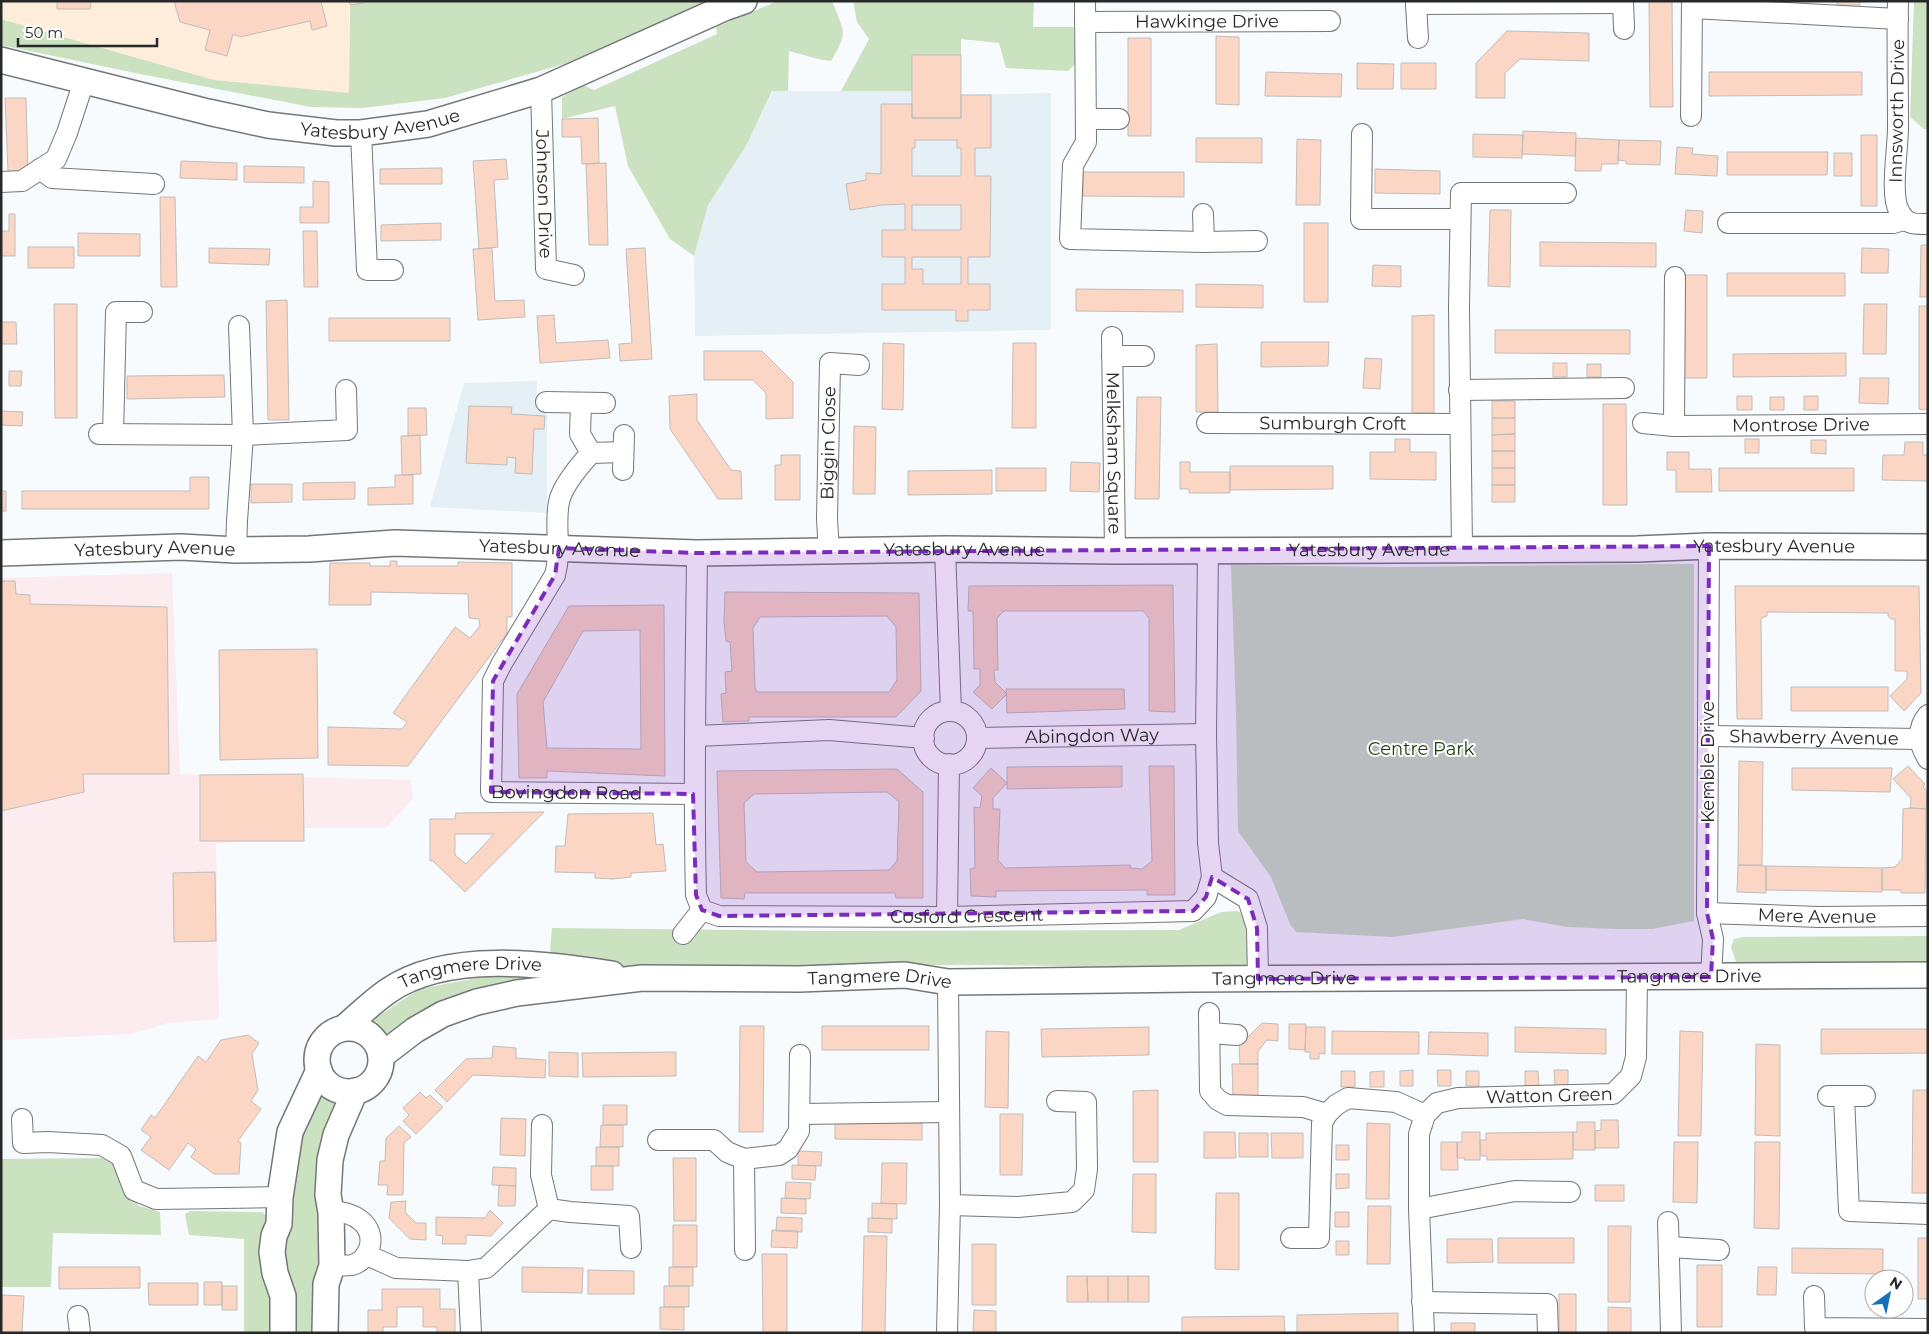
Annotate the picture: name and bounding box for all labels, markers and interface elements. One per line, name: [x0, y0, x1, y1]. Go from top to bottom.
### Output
street label: Hawkinge Drive: [1135, 10, 1279, 33]
scale bar: [18, 15, 156, 47]
text: 50 m: [25, 23, 63, 42]
street label: Innsworth Drive: [1885, 39, 1909, 183]
street label: Yatesbury Avenue: [299, 104, 463, 144]
street label: Johnson Drive: [531, 128, 557, 259]
street label: Melksham Square: [1101, 371, 1126, 535]
street label: Biggin Close: [816, 386, 841, 500]
street label: Sumburgh Croft: [1259, 412, 1407, 435]
street label: Montrose Drive: [1732, 413, 1870, 437]
street label: Yatesbury Avenue: [478, 535, 641, 562]
street label: Yatesbury Avenue: [1693, 535, 1855, 558]
street label: Yatesbury Avenue: [74, 536, 236, 562]
street label: Yatesbury Avenue: [884, 538, 1045, 561]
street label: Yatesbury Avenue: [1289, 539, 1450, 561]
street label: Kemble Drive: [1697, 701, 1719, 823]
street label: Abingdon Way: [1025, 724, 1159, 748]
street label: Shawberry Avenue: [1729, 725, 1899, 750]
park label: Centre Park: [1368, 738, 1474, 760]
street label: Bovingdon Road: [491, 781, 642, 804]
street label: Cosford Crescent: [890, 904, 1044, 928]
street label: Mere Avenue: [1757, 904, 1876, 928]
street label: Tangmere Drive: [395, 952, 543, 993]
street label: Tangmere Drive: [807, 964, 954, 993]
street label: Tangmere Drive: [1617, 965, 1762, 988]
street label: Tangmere Drive: [1212, 967, 1357, 990]
street label: Watton Green: [1486, 1083, 1613, 1108]
north arrow: [1864, 1269, 1914, 1319]
text: N: [1886, 1272, 1906, 1294]

